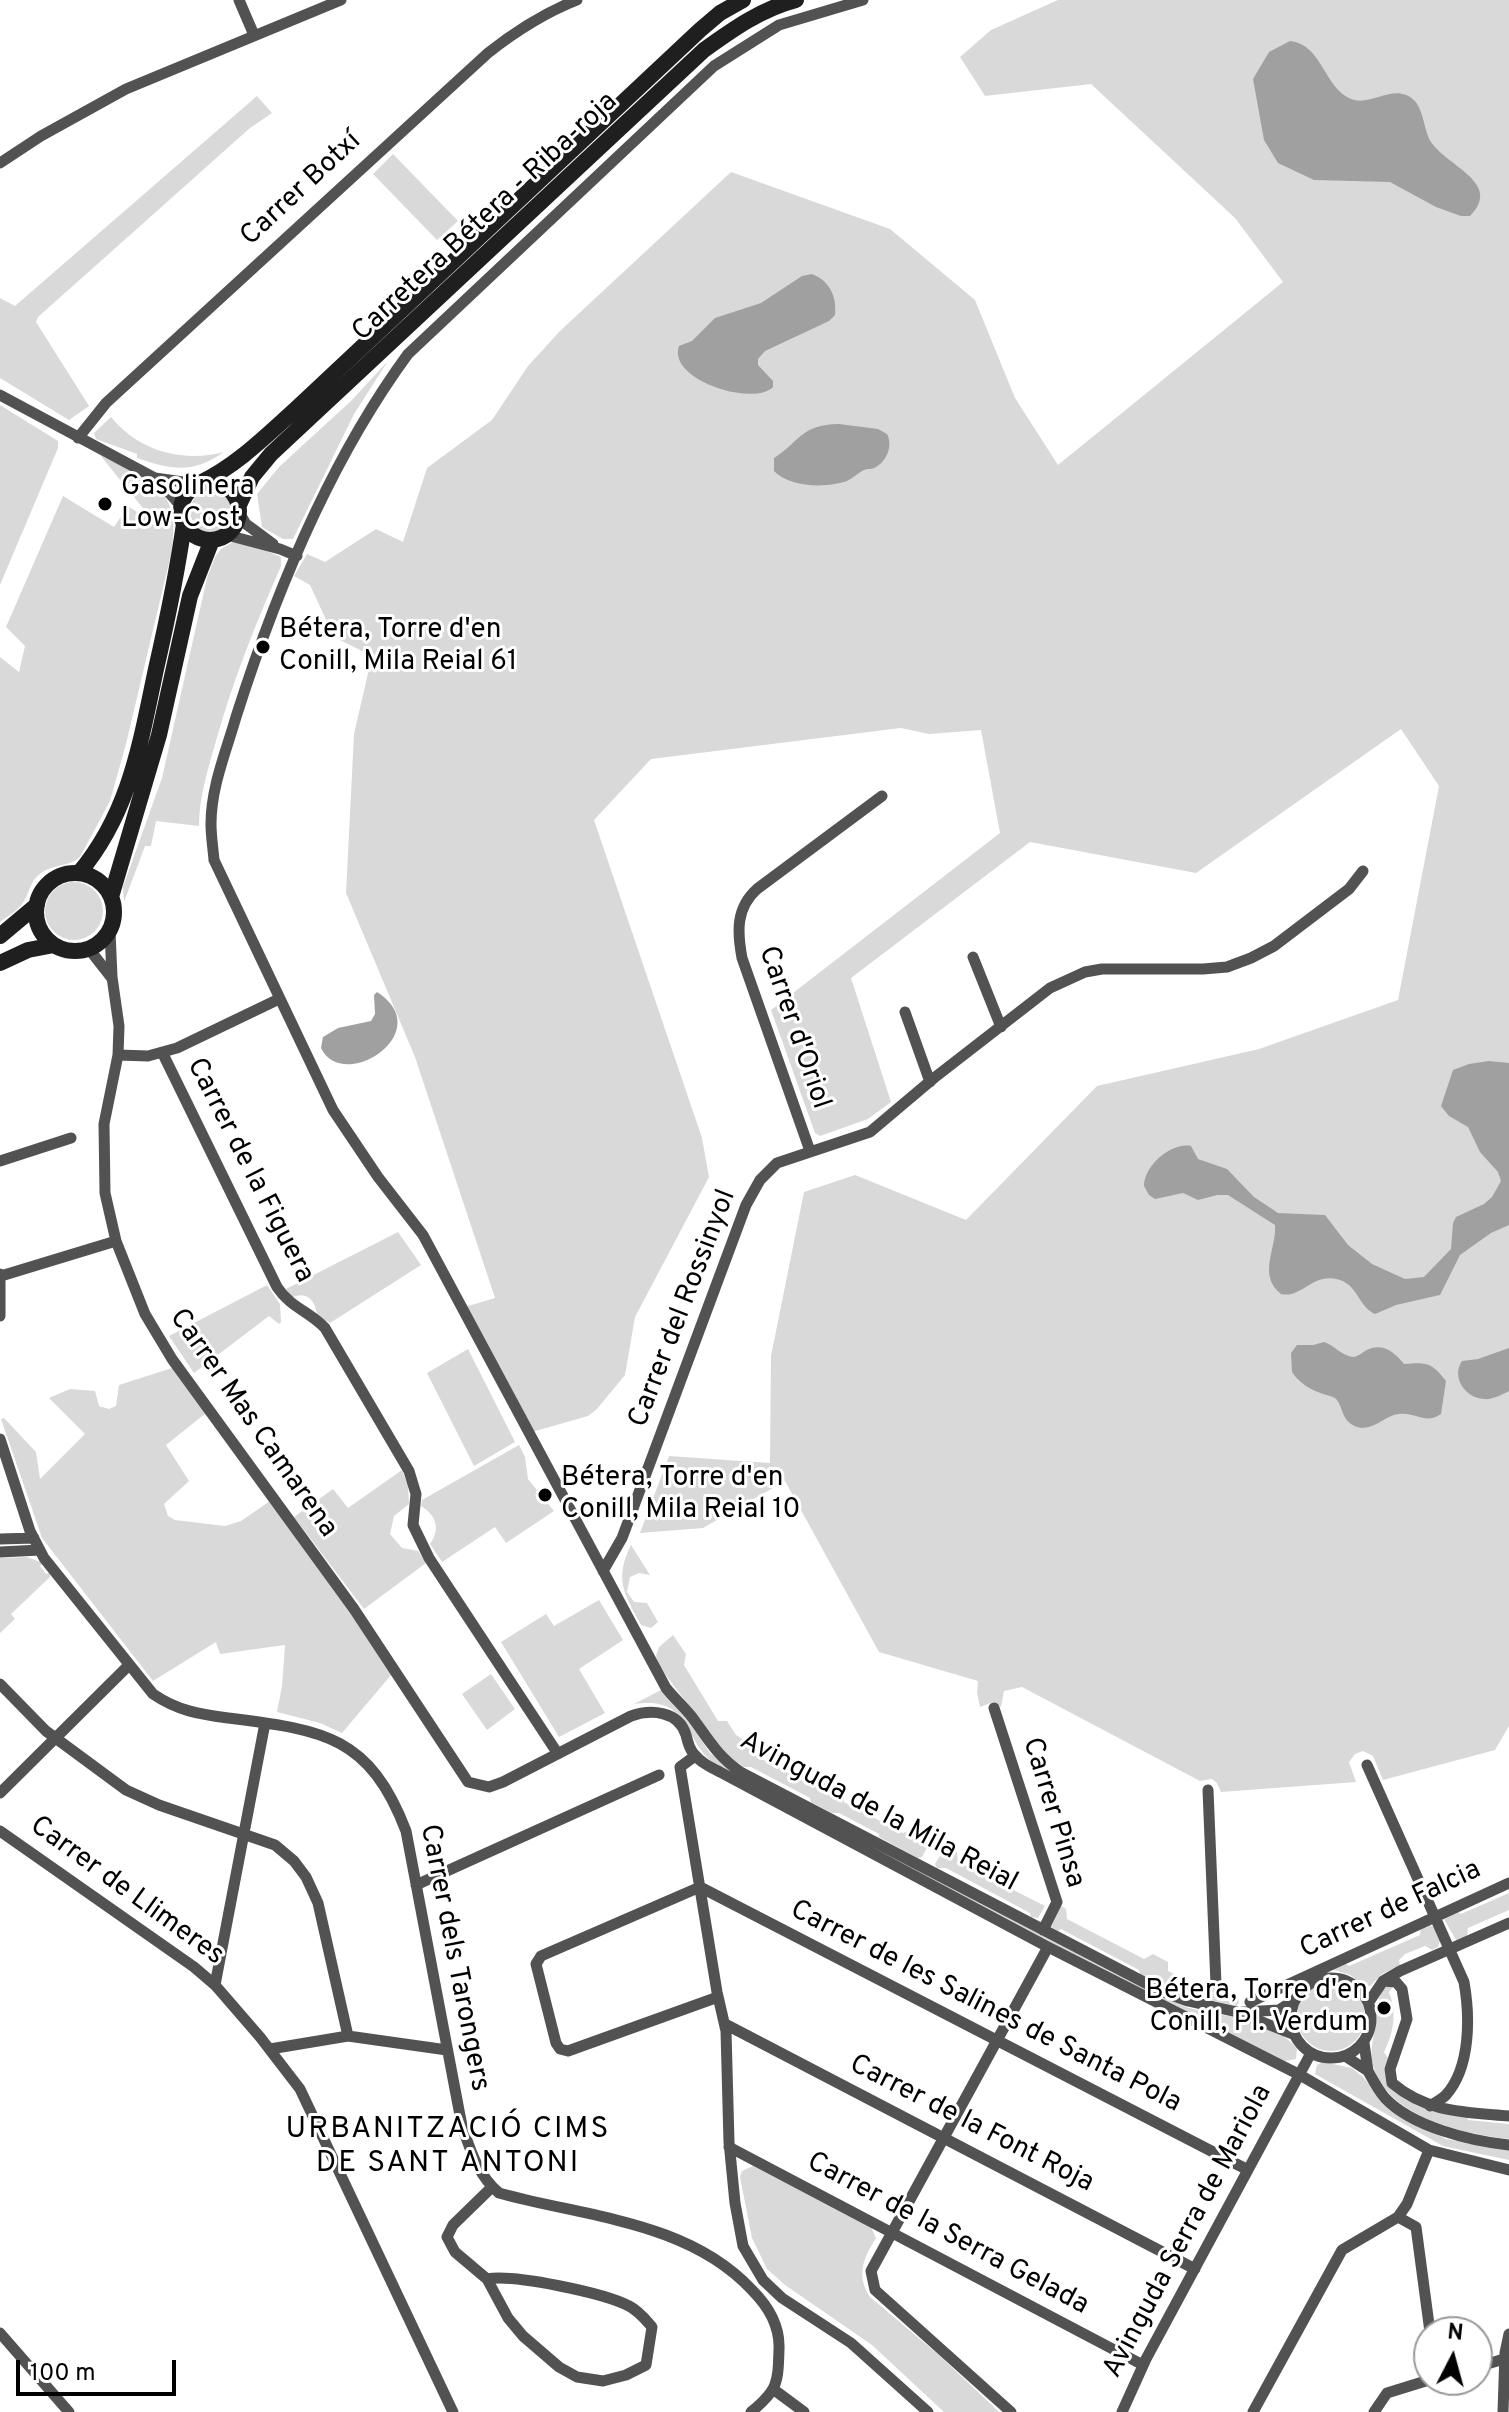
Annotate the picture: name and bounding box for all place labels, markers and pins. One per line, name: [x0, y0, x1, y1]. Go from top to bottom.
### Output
place label: Gasolinera Low-Cost: [121, 471, 255, 537]
marker: Gasolinera Low-Cost: [96, 495, 114, 513]
place label: Bétera, Torre d'en Conill, Mila Reial 61: [279, 614, 517, 680]
marker: Bétera, Torre d'en Conill, Mila Reial 61: [254, 638, 272, 656]
place label: Bétera, Torre d'en Conill, Mila Reial 10: [561, 1462, 801, 1528]
marker: Bétera, Torre d'en Conill, Mila Reial 10: [536, 1486, 554, 1504]
place label: Bétera, Torre d'en Conill, Pl. Verdum: [1145, 1975, 1368, 2041]
marker: Bétera, Torre d'en Conill, Pl. Verdum: [1375, 1999, 1393, 2017]

